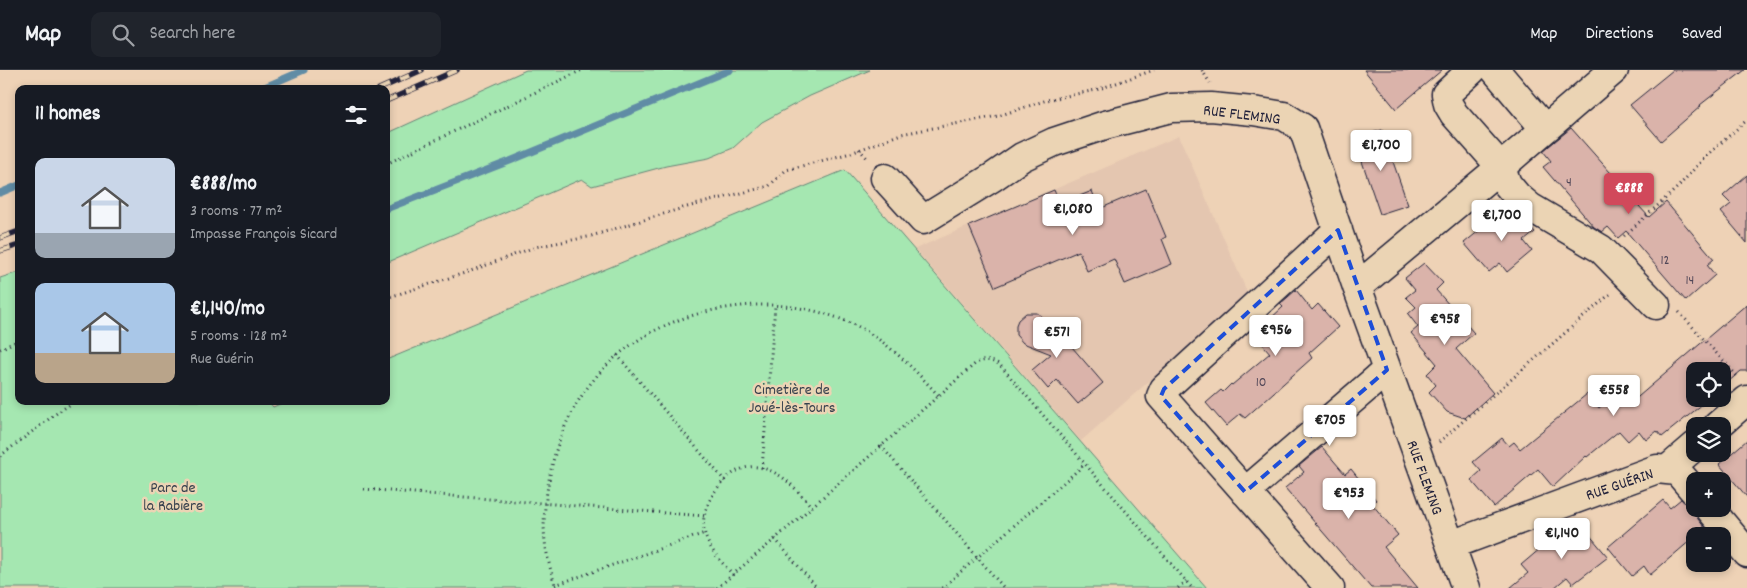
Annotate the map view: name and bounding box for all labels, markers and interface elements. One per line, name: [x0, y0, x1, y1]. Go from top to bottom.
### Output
search box: [91, 12, 441, 57]
text: Map: [25, 18, 61, 52]
icon: search: [109, 21, 137, 49]
text: Search here: [149, 21, 235, 48]
text: Map: [1530, 22, 1557, 47]
text: Directions: [1585, 22, 1654, 47]
text: Saved: [1682, 22, 1722, 47]
street label: RUE FLEMING: [1202, 99, 1282, 132]
text: 11 homes: [35, 100, 100, 130]
icon: filters: [342, 101, 370, 129]
pin: €1,700: [1340, 129, 1422, 172]
text: €1,700: [1361, 134, 1401, 157]
text: €888/mo: [190, 170, 257, 200]
pin: €888: [1599, 172, 1659, 215]
house number: 4: [1566, 173, 1572, 193]
text: €888: [1615, 177, 1643, 200]
icon: home: [75, 178, 135, 238]
pin: €1,080: [1032, 194, 1114, 236]
text: €1,080: [1053, 198, 1093, 221]
text: 3 rooms · 77 m²: [190, 200, 282, 223]
pin: €1,700: [1461, 200, 1543, 242]
text: €1,700: [1482, 204, 1522, 227]
text: Impasse François Sicard: [190, 223, 337, 246]
house number: 12: [1660, 251, 1670, 271]
house number: 14: [1686, 271, 1694, 291]
text: €1,140/mo: [190, 295, 265, 325]
icon: home: [75, 303, 135, 363]
pin: €958: [1415, 304, 1475, 346]
text: €958: [1430, 308, 1460, 331]
pin: €956: [1246, 314, 1306, 357]
pin: €571: [1027, 316, 1087, 359]
text: €956: [1260, 319, 1292, 342]
text: €571: [1044, 321, 1070, 344]
text: 5 rooms · 128 m²: [190, 325, 287, 348]
text: Rue Guérin: [190, 348, 254, 371]
map controls: [1686, 362, 1731, 572]
button: locate: [1686, 362, 1731, 407]
house number: 10: [1256, 373, 1266, 393]
pin: €558: [1584, 374, 1644, 417]
park label: Cimetière de Joué-lès-Tours: [749, 379, 836, 420]
text: €558: [1599, 379, 1629, 402]
pin: €705: [1300, 404, 1360, 447]
text: €705: [1314, 409, 1346, 432]
button: layers: [1686, 417, 1731, 462]
street label: RUE FLEMING: [1400, 437, 1448, 518]
street label: RUE GUÉRIN: [1583, 463, 1657, 508]
button: +: [1686, 472, 1731, 517]
park label: Parc de la Rabière: [143, 477, 203, 518]
pin: €953: [1319, 478, 1379, 520]
text: €953: [1334, 482, 1364, 505]
pin: €1,140: [1521, 518, 1603, 560]
text: €1,140: [1545, 522, 1579, 545]
button: −: [1686, 527, 1731, 572]

